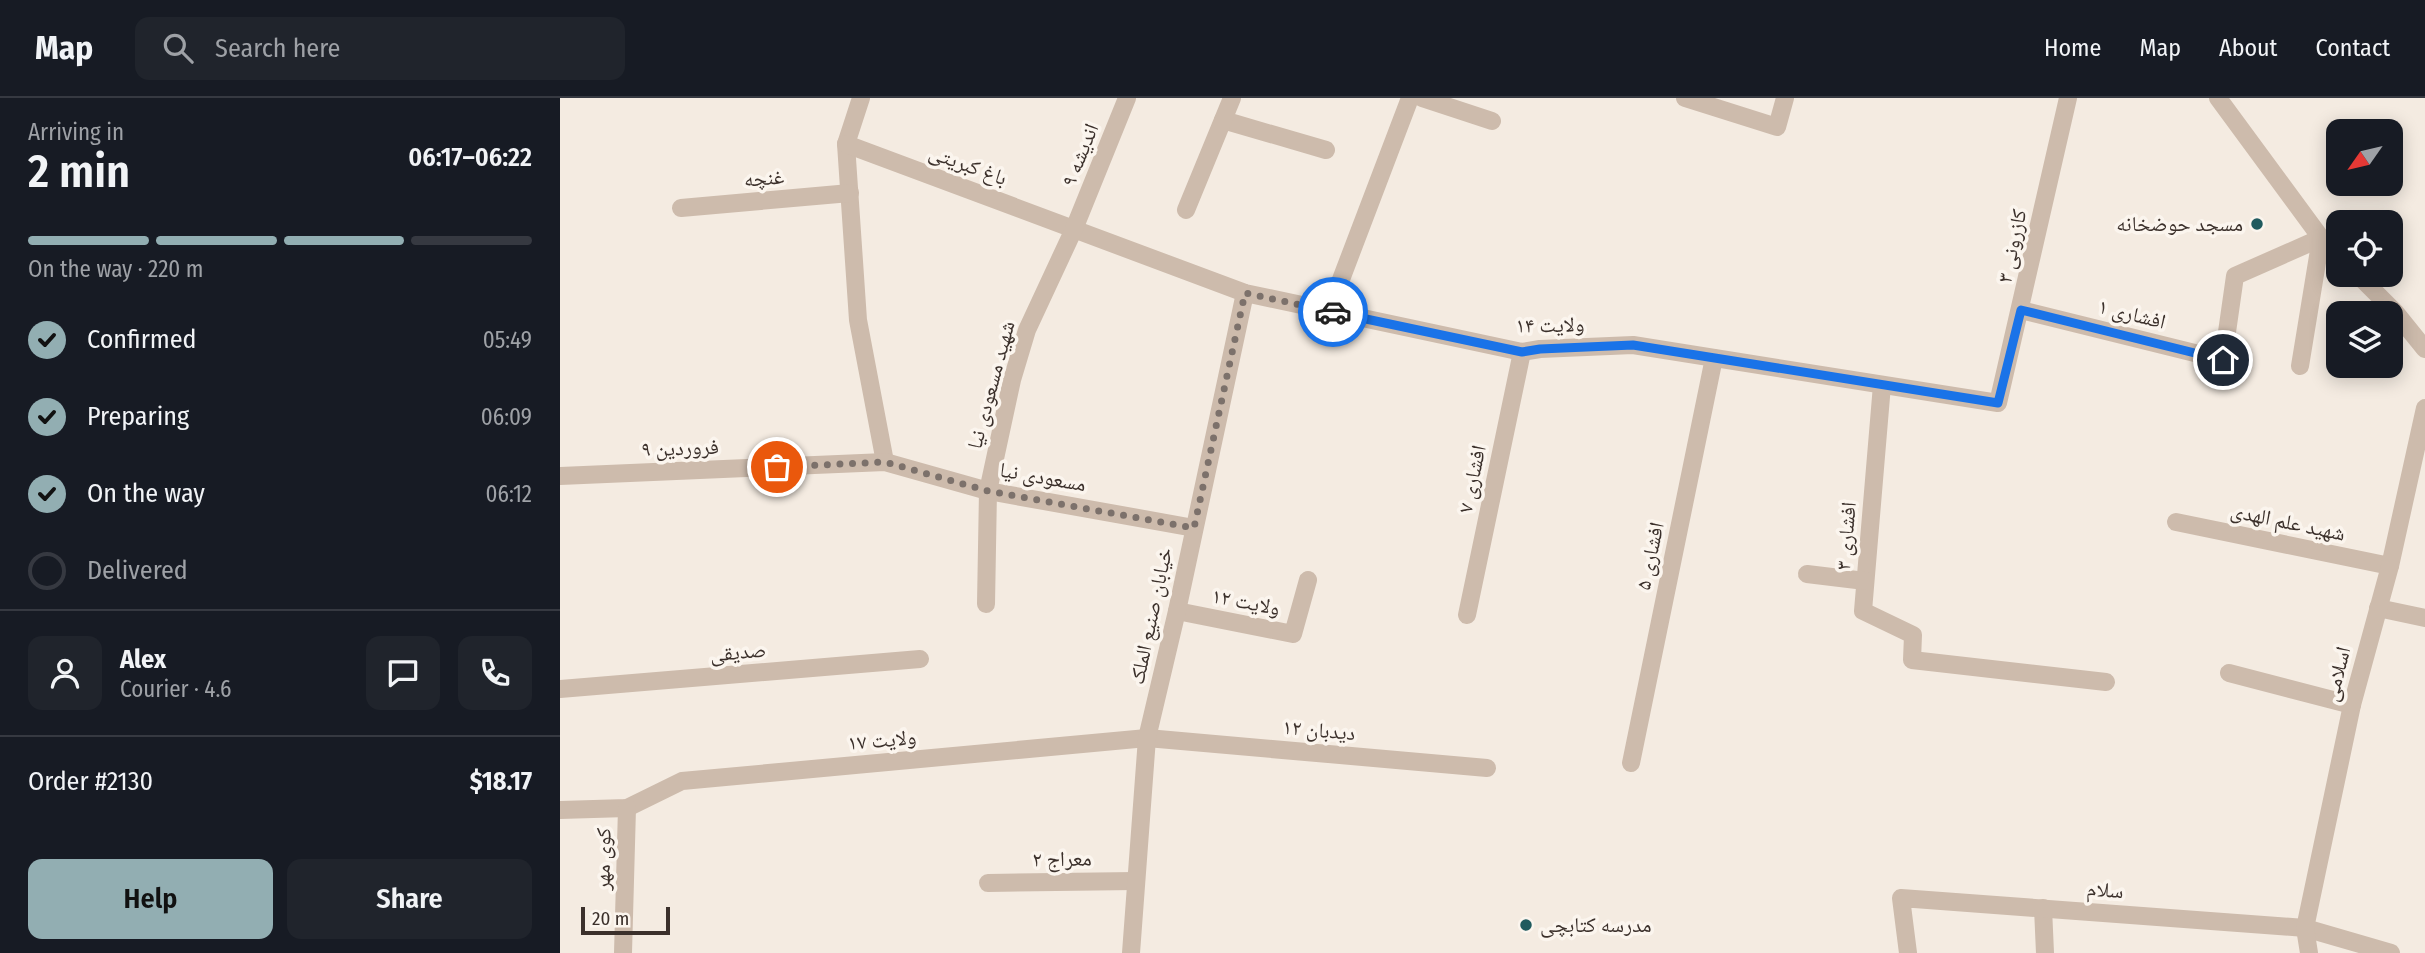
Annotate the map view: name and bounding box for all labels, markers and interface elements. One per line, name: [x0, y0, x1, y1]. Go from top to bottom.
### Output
search box: [135, 17, 625, 80]
text: Map: [35, 28, 93, 68]
icon: search: [159, 29, 197, 67]
text: Search here: [215, 33, 340, 64]
text: Home: [2044, 34, 2101, 62]
text: Map: [2139, 34, 2181, 62]
text: About: [2219, 34, 2277, 62]
text: Contact: [2315, 34, 2390, 62]
text: Arriving in: [28, 118, 124, 146]
north arrow: [2326, 119, 2403, 196]
map controls: [2326, 119, 2403, 378]
street label: اندیشه ۹: [1056, 120, 1104, 190]
street label: باغ کبریتی: [925, 139, 1011, 191]
text: 06:17–06:22: [408, 142, 532, 173]
text: 2 min: [28, 144, 130, 199]
street label: غنچه: [743, 163, 786, 193]
street label: کازرونی ۳: [1992, 207, 2033, 285]
button: locate: [2326, 210, 2403, 287]
place label: مسجد حوضخانه: [2116, 211, 2243, 237]
marker: مسجد حوضخانه: [2249, 216, 2265, 232]
text: On the way · 220 m: [28, 255, 203, 283]
courier: [1298, 277, 1368, 347]
icon: car: [1314, 293, 1352, 331]
street label: افشاری ۱: [2096, 293, 2168, 335]
button: layers: [2326, 301, 2403, 378]
street label: ولایت ۱۴: [1515, 311, 1585, 339]
street label: شهید مسعودی نیا: [961, 318, 1021, 452]
icon: check: [28, 321, 66, 359]
text: Confirmed: [87, 324, 197, 355]
text: 05:49: [483, 326, 532, 354]
pin: [2193, 330, 2253, 390]
icon: home: [2204, 341, 2242, 379]
icon: check: [28, 398, 66, 436]
text: Preparing: [87, 401, 189, 432]
text: 06:09: [481, 403, 532, 431]
street label: فروردین ۹: [641, 434, 719, 462]
pin: [747, 437, 807, 497]
street label: افشاری ۷: [1452, 443, 1492, 515]
icon: bag: [758, 448, 796, 486]
street label: مسعودی نیا: [998, 457, 1088, 497]
icon: check: [28, 475, 66, 513]
text: On the way: [87, 478, 205, 509]
text: 06:12: [486, 480, 532, 508]
street label: شهید علم الهدی: [2228, 497, 2348, 548]
street label: افشاری ۳: [1830, 501, 1862, 571]
street label: افشاری ۵: [1630, 520, 1670, 592]
street label: خیابان صنیع الملک: [1124, 545, 1178, 687]
text: Delivered: [87, 555, 188, 586]
street label: ولایت ۱۲: [1210, 583, 1282, 621]
button: person: [28, 636, 102, 710]
button: chat: [366, 636, 440, 710]
button: phone: [458, 636, 532, 710]
street label: صدیقی: [709, 637, 767, 667]
text: Alex: [120, 644, 166, 675]
street label: اسلامی: [2318, 644, 2356, 704]
text: Courier · 4.6: [120, 675, 231, 703]
street label: دیدبان ۱۲: [1281, 714, 1357, 746]
street label: ولایت ۱۷: [847, 724, 917, 756]
text: Order #2130: [28, 766, 153, 797]
text: $18.17: [470, 766, 532, 797]
street label: کوی مهر: [589, 827, 617, 891]
street label: معراج ۲: [1032, 845, 1092, 873]
button: Help: [28, 859, 273, 939]
button: Share: [287, 859, 532, 939]
street label: سلام: [2086, 876, 2124, 905]
scale bar: [581, 904, 670, 936]
text: 20 m: [592, 907, 629, 930]
place label: مدرسه کتابچی: [1540, 912, 1652, 938]
marker: مدرسه کتابچی: [1518, 917, 1534, 933]

